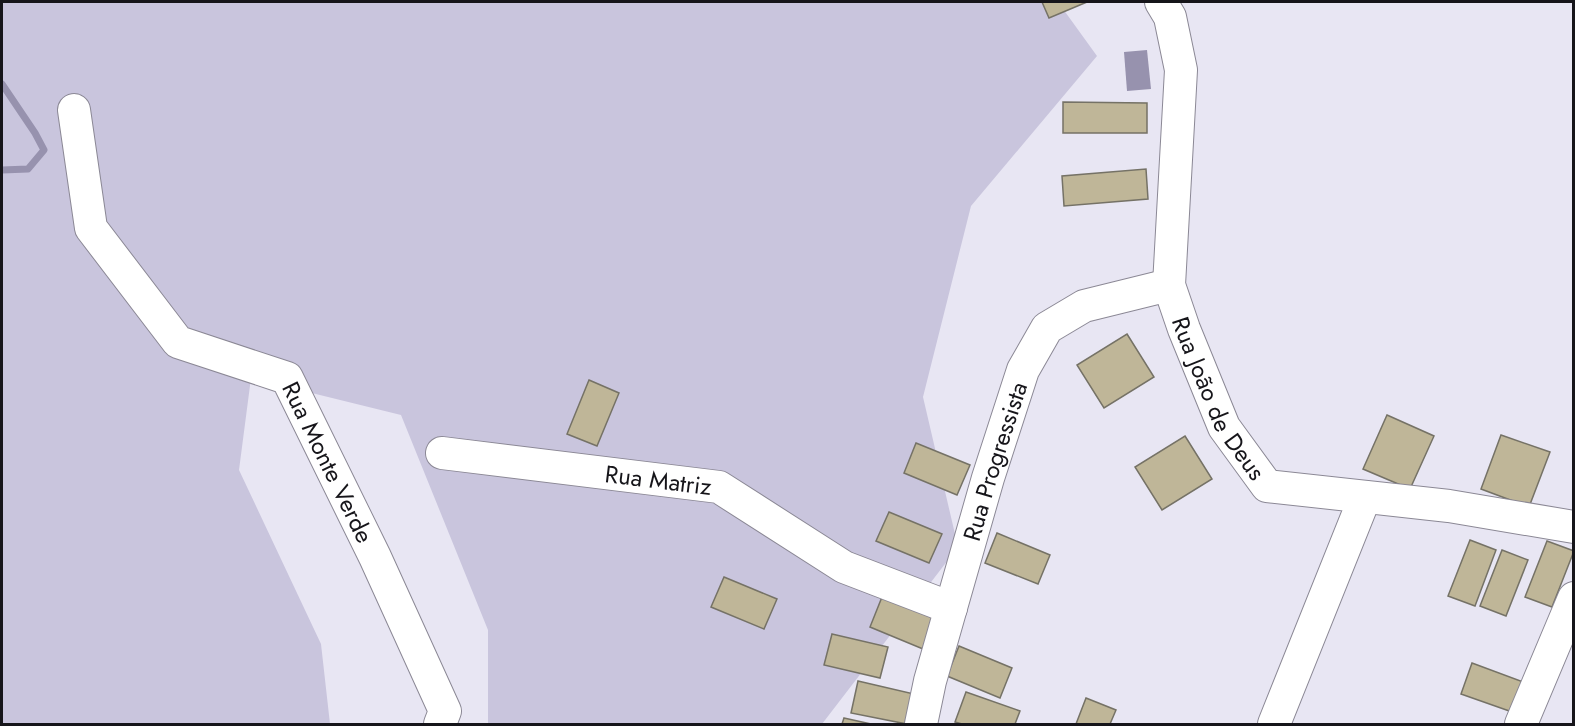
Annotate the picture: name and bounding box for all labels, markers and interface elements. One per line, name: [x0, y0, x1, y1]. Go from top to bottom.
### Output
street label: Rua João de Deus: [1163, 312, 1274, 487]
street label: Rua Monte Verde: [274, 375, 383, 549]
street label: Rua Progressista: [953, 377, 1036, 545]
street label: Rua Matriz: [603, 456, 714, 503]

